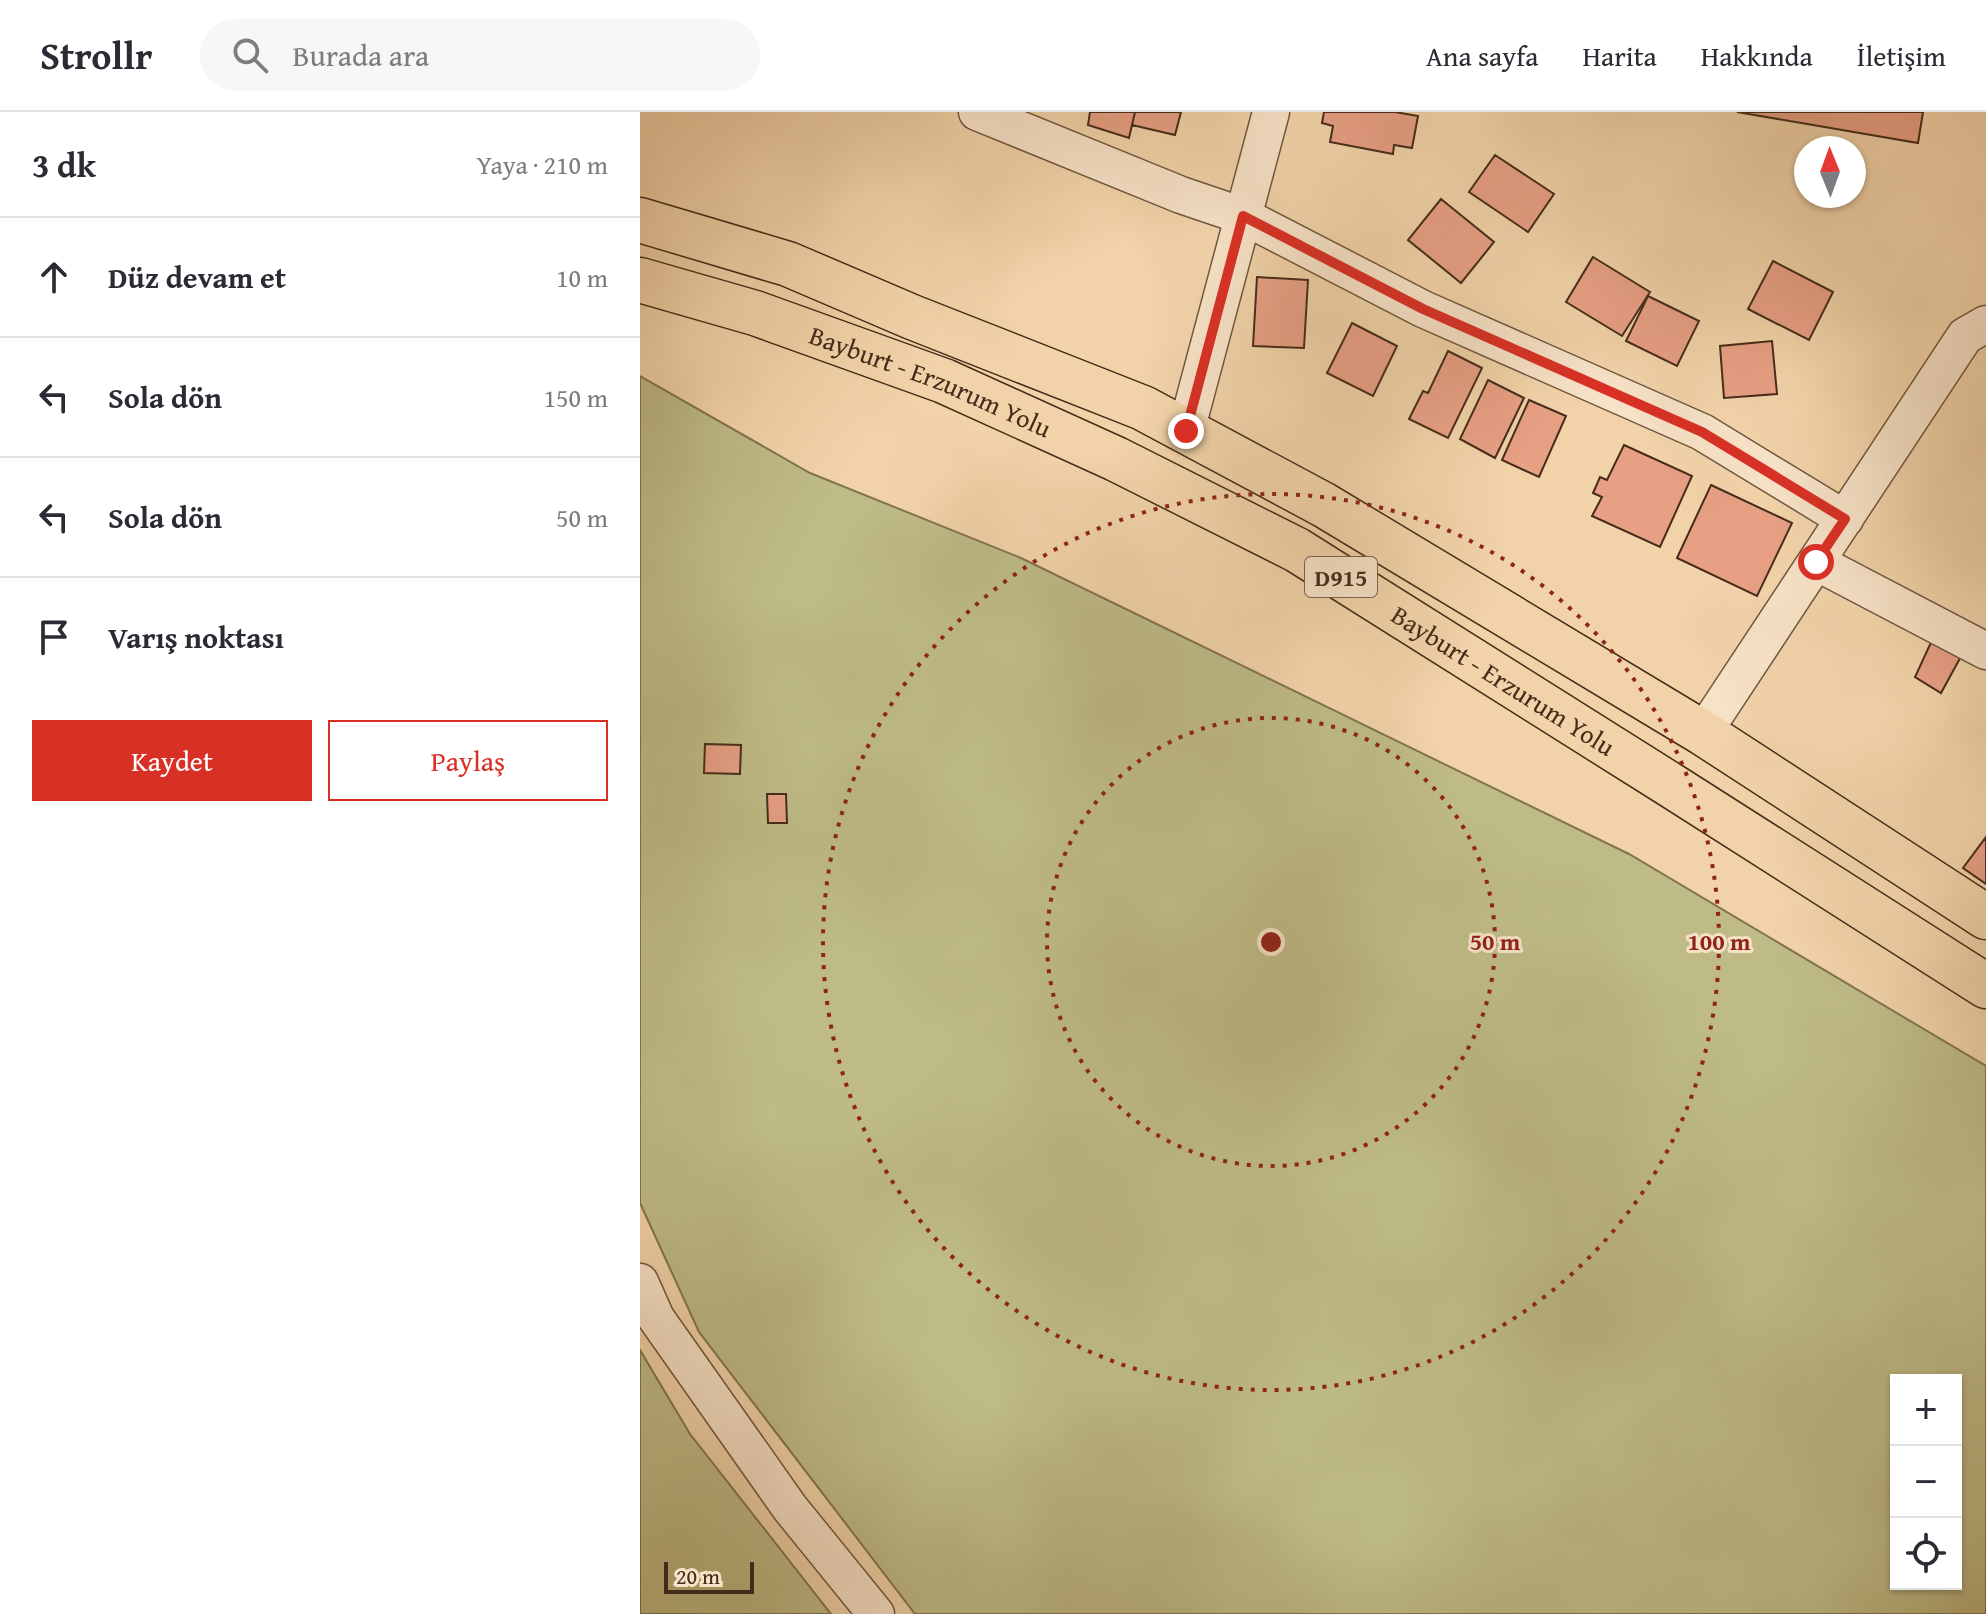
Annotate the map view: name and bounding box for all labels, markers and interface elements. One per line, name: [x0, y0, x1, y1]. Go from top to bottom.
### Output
search box: [200, 19, 760, 91]
text: Strollr: [40, 27, 152, 83]
icon: search: [228, 33, 272, 77]
text: Burada ara: [292, 33, 429, 77]
text: Ana sayfa: [1426, 35, 1538, 76]
text: Harita: [1582, 35, 1657, 76]
text: Hakkında: [1701, 35, 1813, 76]
text: İletişim: [1857, 35, 1946, 76]
north arrow: [1794, 136, 1866, 208]
text: 3 dk: [32, 140, 96, 189]
text: Yaya · 210 m: [477, 145, 608, 184]
icon: ahead: [32, 255, 76, 299]
text: Düz devam et: [108, 255, 286, 299]
text: 10 m: [556, 258, 608, 297]
street label: Bayburt - Erzurum Yolu: [804, 315, 1058, 447]
icon: left: [32, 375, 76, 419]
text: Sola dön: [108, 375, 222, 419]
text: 150 m: [543, 378, 608, 417]
route end: [1168, 413, 1204, 449]
icon: left: [32, 495, 76, 539]
text: Sola dön: [108, 495, 222, 539]
text: 50 m: [556, 498, 608, 537]
route start: [1798, 544, 1834, 580]
road number: D915: [1305, 557, 1377, 597]
street label: Bayburt - Erzurum Yolu: [1384, 595, 1623, 765]
icon: arrive: [32, 615, 76, 659]
text: Varış noktası: [108, 615, 284, 659]
button: Kaydet: [32, 720, 312, 801]
button: Paylaş: [328, 720, 608, 801]
text: 50 m: [1470, 924, 1521, 959]
text: 100 m: [1687, 924, 1751, 959]
centre of rings: [1257, 928, 1285, 956]
map controls: [1890, 1374, 1962, 1590]
button: +: [1890, 1374, 1962, 1446]
button: −: [1890, 1446, 1962, 1518]
button: locate: [1890, 1518, 1962, 1590]
scale bar: [664, 1558, 754, 1594]
text: 20 m: [676, 1560, 720, 1592]

